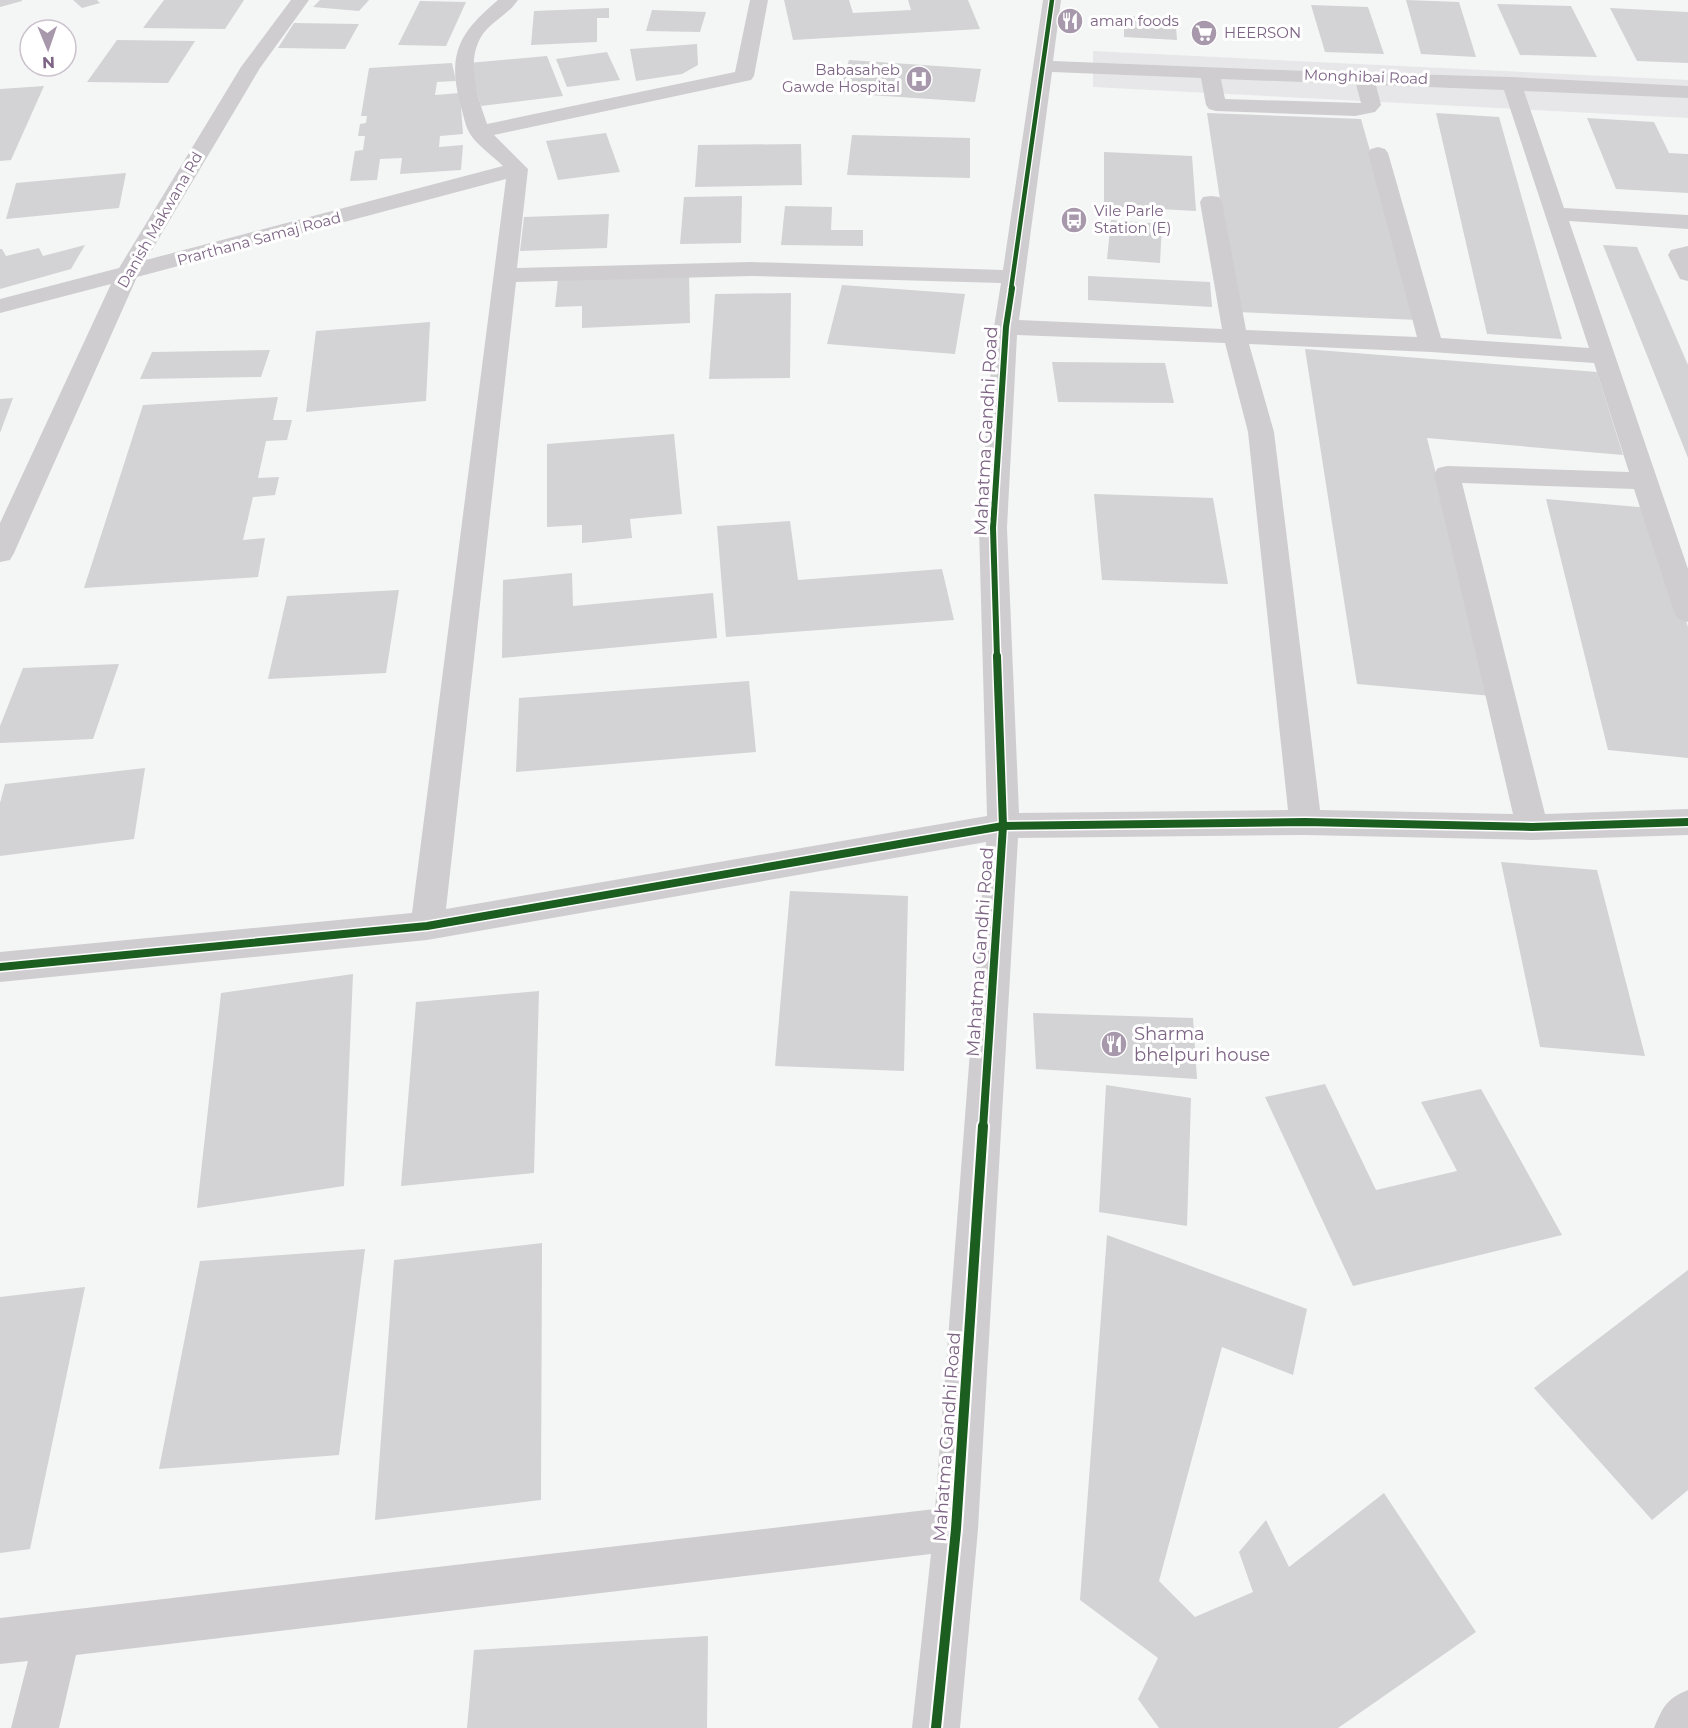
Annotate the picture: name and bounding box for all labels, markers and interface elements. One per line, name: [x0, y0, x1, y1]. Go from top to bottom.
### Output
restaurant icon: aman foods: [1055, 6, 1085, 36]
place label: aman foods: [1090, 11, 1179, 30]
north arrow: [18, 18, 78, 78]
supermarket icon: HEERSON: [1189, 18, 1219, 48]
place label: HEERSON: [1224, 23, 1301, 42]
text: N: [42, 53, 55, 72]
place label: Babasaheb Gawde Hospital: [782, 60, 900, 96]
hospital icon: Babasaheb Gawde Hospital: [904, 64, 934, 94]
street label: Monghibai Road: [1303, 65, 1429, 88]
street label: Danish Makwana Rd: [113, 148, 206, 291]
place label: Vile Parle Station (E): [1094, 201, 1171, 237]
bus stop icon: Vile Parle Station (E): [1059, 205, 1089, 235]
street label: Prarthana Samaj Road: [175, 207, 343, 270]
street label: Mahatma Gandhi Road: [970, 326, 1002, 536]
street label: Mahatma Gandhi Road: [962, 846, 998, 1058]
place label: Sharma bhelpuri house: [1134, 1023, 1270, 1066]
restaurant icon: Sharma bhelpuri house: [1099, 1029, 1129, 1059]
street label: Mahatma Gandhi Road: [929, 1331, 965, 1543]

